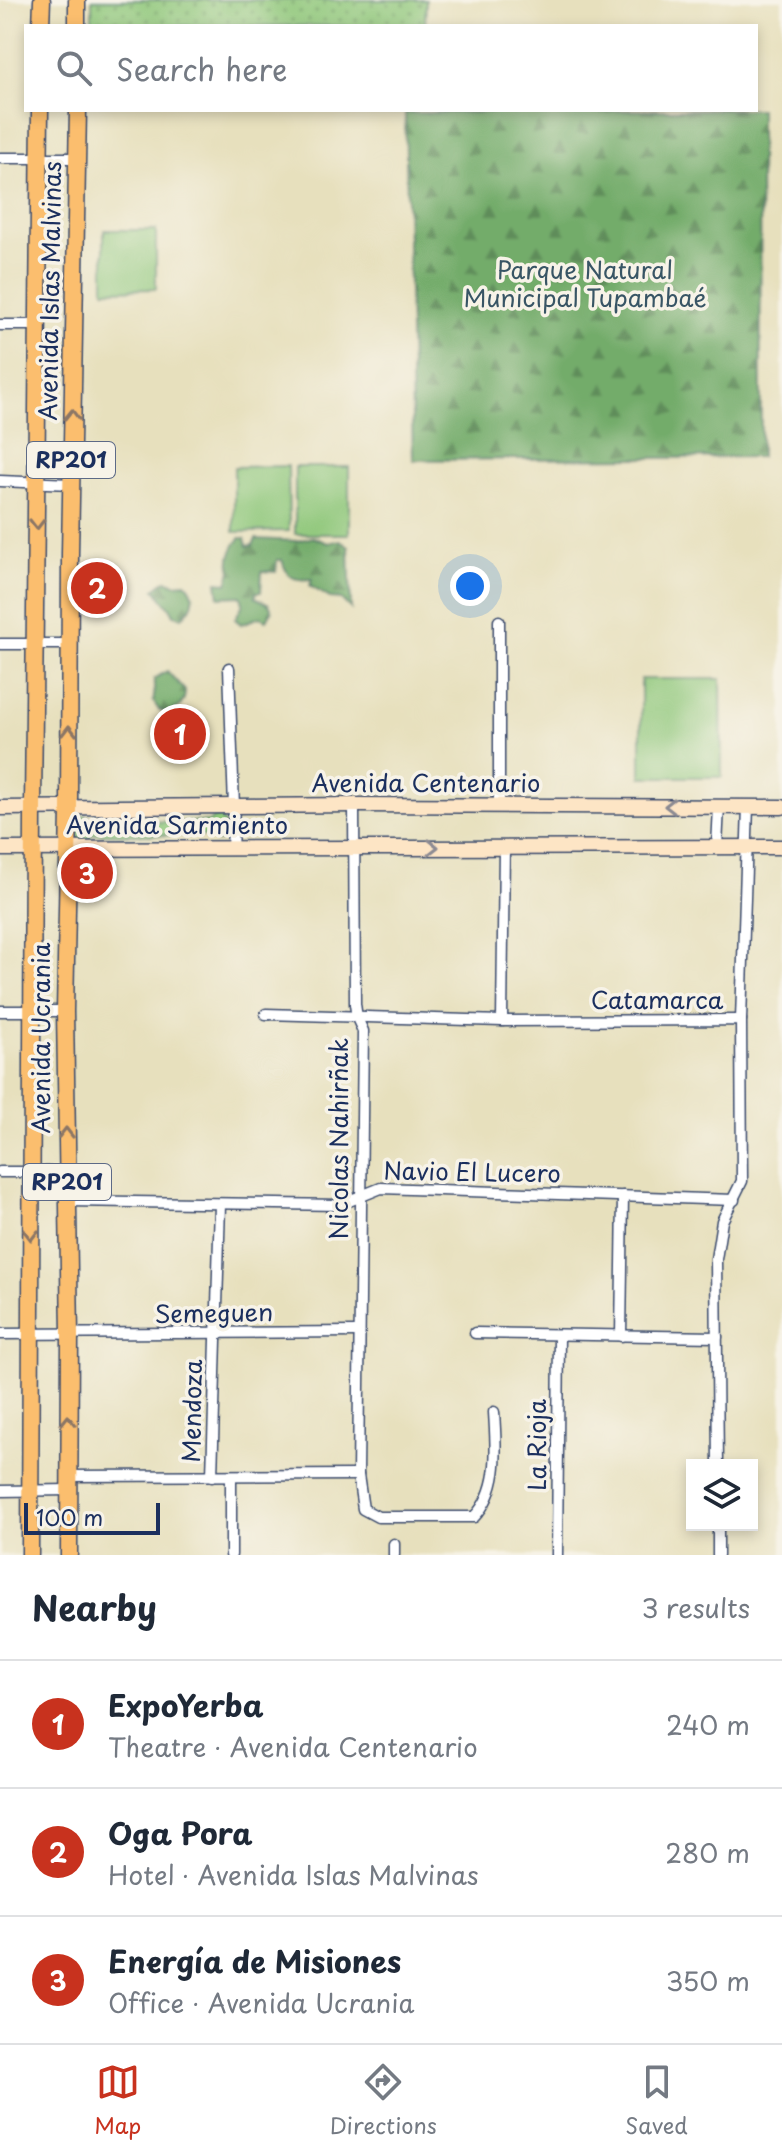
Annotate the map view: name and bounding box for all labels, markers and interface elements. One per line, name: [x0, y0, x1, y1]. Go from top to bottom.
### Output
search box: [24, 24, 758, 112]
icon: search: [52, 46, 96, 90]
text: Search here: [116, 46, 288, 91]
street label: Avenida Islas Malvinas: [29, 161, 69, 421]
park label: Parque Natural Municipal Tupambaé: [463, 251, 707, 315]
one-way arrow: [63, 408, 81, 421]
road number: RP201: [27, 442, 115, 478]
one-way arrow: [28, 518, 45, 531]
pin: 2: [71, 558, 123, 618]
your location: [450, 566, 490, 606]
pin: 1: [154, 704, 206, 764]
one-way arrow: [61, 724, 78, 737]
street label: Avenida Centenario: [312, 764, 540, 800]
one-way arrow: [663, 797, 676, 815]
street label: Avenida Sarmiento: [66, 806, 288, 842]
one-way arrow: [427, 838, 440, 856]
pin: 3: [61, 843, 113, 903]
street label: Avenida Ucrania: [22, 942, 58, 1133]
street label: Catamarca: [591, 981, 724, 1017]
street label: Nicolas Nahirñak: [320, 1038, 356, 1240]
one-way arrow: [57, 1126, 75, 1139]
street label: Navio El Lucero: [383, 1151, 561, 1191]
road number: RP201: [23, 1164, 111, 1200]
one-way arrow: [22, 1229, 40, 1242]
street label: Semeguen: [154, 1293, 274, 1331]
street label: Mendoza: [172, 1359, 210, 1463]
street label: La Rioja: [518, 1399, 554, 1491]
one-way arrow: [59, 1414, 77, 1427]
map controls: [686, 1459, 758, 1531]
button: layers: [686, 1459, 758, 1531]
scale bar: [24, 1499, 160, 1535]
text: 100 m: [36, 1500, 103, 1533]
text: Nearby: [32, 1581, 157, 1633]
text: 3 results: [642, 1588, 750, 1627]
text: ExpoYerba: [108, 1682, 264, 1727]
text: 1: [52, 1705, 64, 1744]
text: 240 m: [666, 1705, 750, 1744]
text: Theatre · Avenida Centenario: [108, 1727, 478, 1766]
text: Oga Pora: [108, 1810, 253, 1855]
text: 2: [49, 1833, 67, 1872]
text: 280 m: [665, 1833, 750, 1872]
text: Hotel · Avenida Islas Malvinas: [108, 1855, 479, 1894]
text: Energía de Misiones: [108, 1938, 401, 1983]
text: 3: [49, 1961, 67, 2000]
text: 350 m: [666, 1961, 750, 2000]
text: Office · Avenida Ucrania: [108, 1983, 414, 2022]
tab: Map: [94, 2060, 141, 2141]
tab: Directions: [330, 2060, 437, 2141]
tab: Saved: [625, 2060, 688, 2141]

